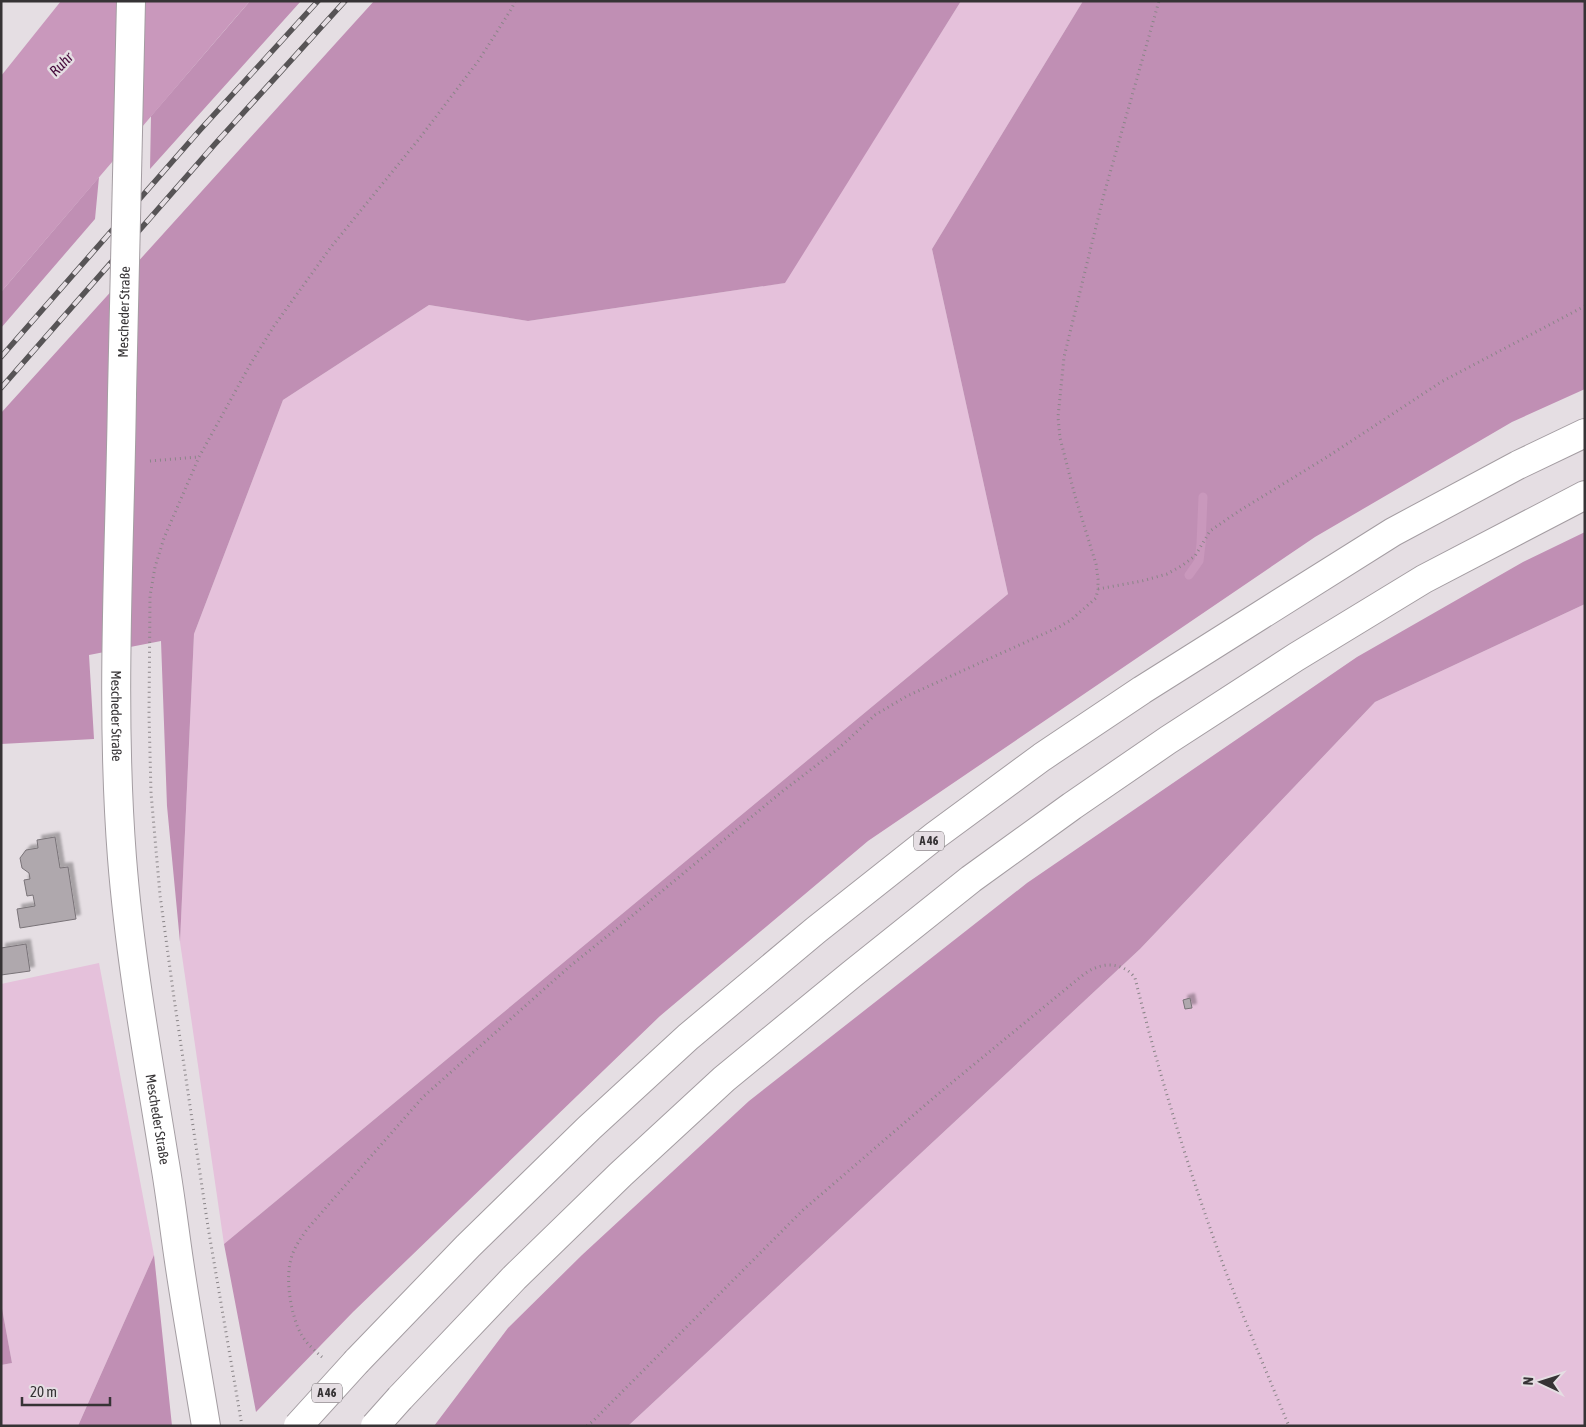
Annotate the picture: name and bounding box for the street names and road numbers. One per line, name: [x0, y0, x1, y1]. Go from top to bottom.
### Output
street label: Mescheder Straße: [115, 266, 133, 358]
street label: Mescheder Straße: [108, 670, 125, 762]
road number: A 46: [914, 831, 944, 850]
street label: Mescheder Straße: [142, 1073, 173, 1166]
road number: A 46: [312, 1384, 342, 1402]

